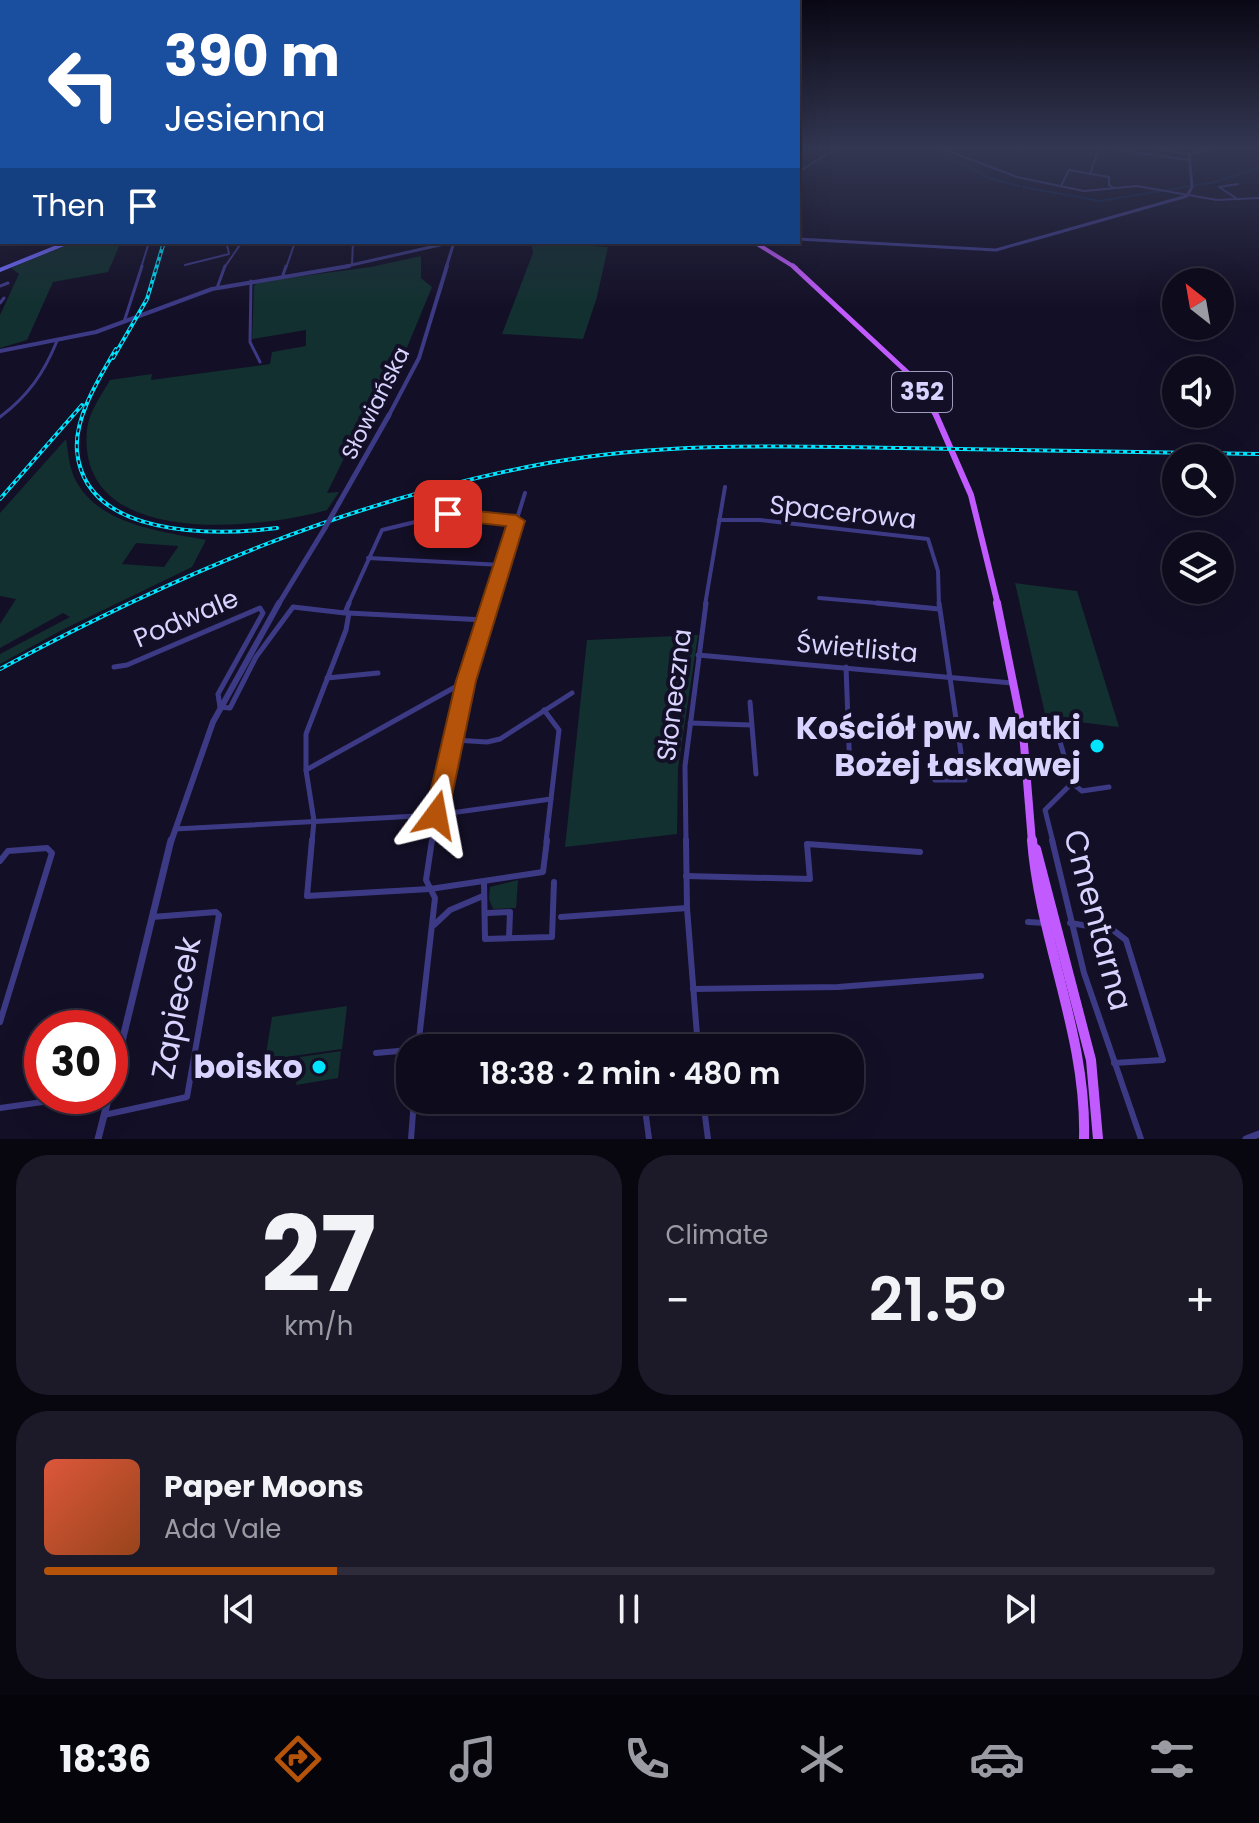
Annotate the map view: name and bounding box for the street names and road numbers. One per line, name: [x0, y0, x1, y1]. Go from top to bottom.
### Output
street label: Słowiańska: [334, 342, 417, 465]
road number: 352: [892, 372, 952, 412]
street label: Spacerowa: [768, 486, 918, 538]
street label: Podwale: [128, 580, 244, 656]
street label: Świetlista: [795, 625, 919, 671]
street label: Słoneczna: [648, 627, 700, 763]
street label: Cmentarna: [1053, 825, 1144, 1015]
street label: Zapiecek: [140, 932, 211, 1083]

